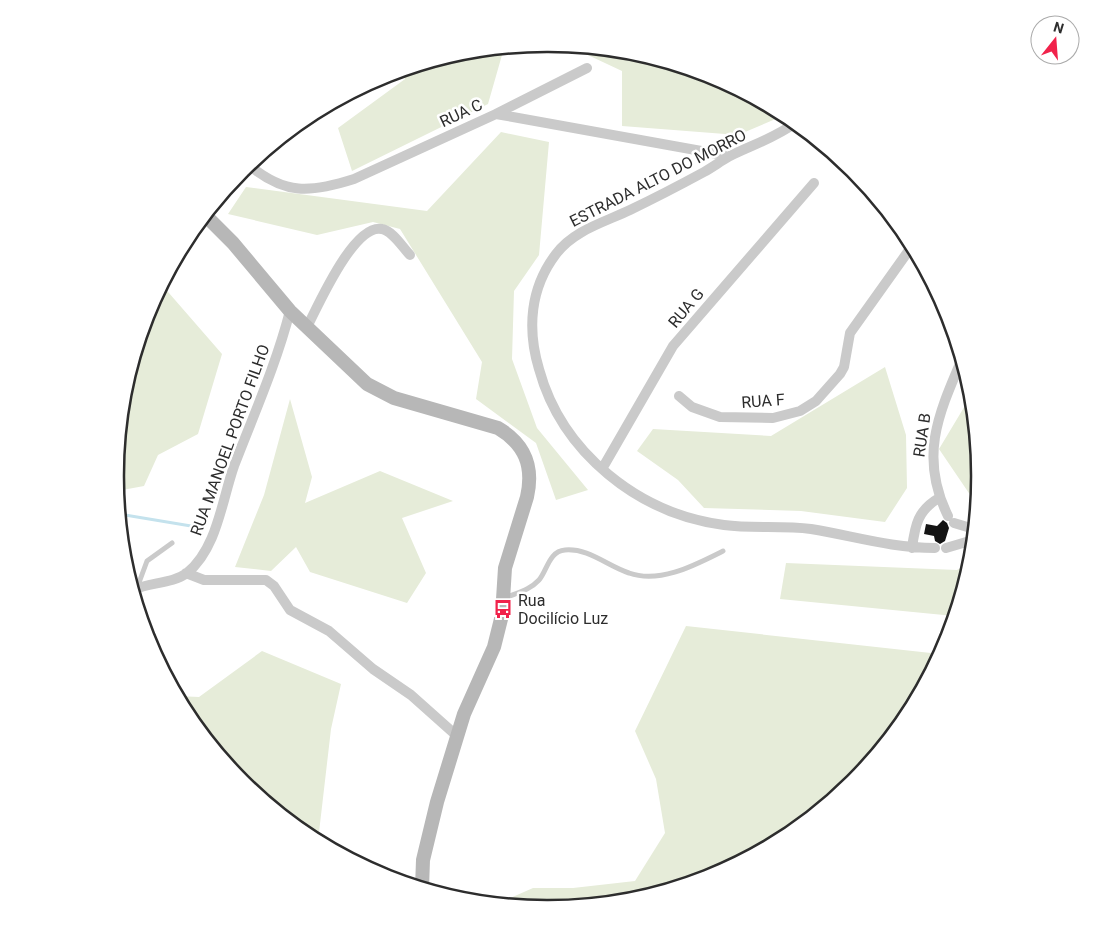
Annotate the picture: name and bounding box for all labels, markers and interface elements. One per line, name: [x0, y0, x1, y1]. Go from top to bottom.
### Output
north arrow: [1030, 15, 1080, 65]
text: N: [1052, 18, 1066, 37]
street label: RUA C: [437, 95, 485, 131]
street label: ESTRADA ALTO DO MORRO: [567, 125, 749, 231]
street label: RUA G: [664, 285, 708, 331]
street label: RUA MANOEL PORTO FILHO: [187, 342, 273, 538]
street label: RUA F: [741, 390, 785, 412]
street label: RUA B: [910, 412, 935, 458]
place label: Rua Docilício Luz: [518, 591, 608, 628]
bus stop icon: Rua Docilício Luz: [492, 598, 514, 620]

